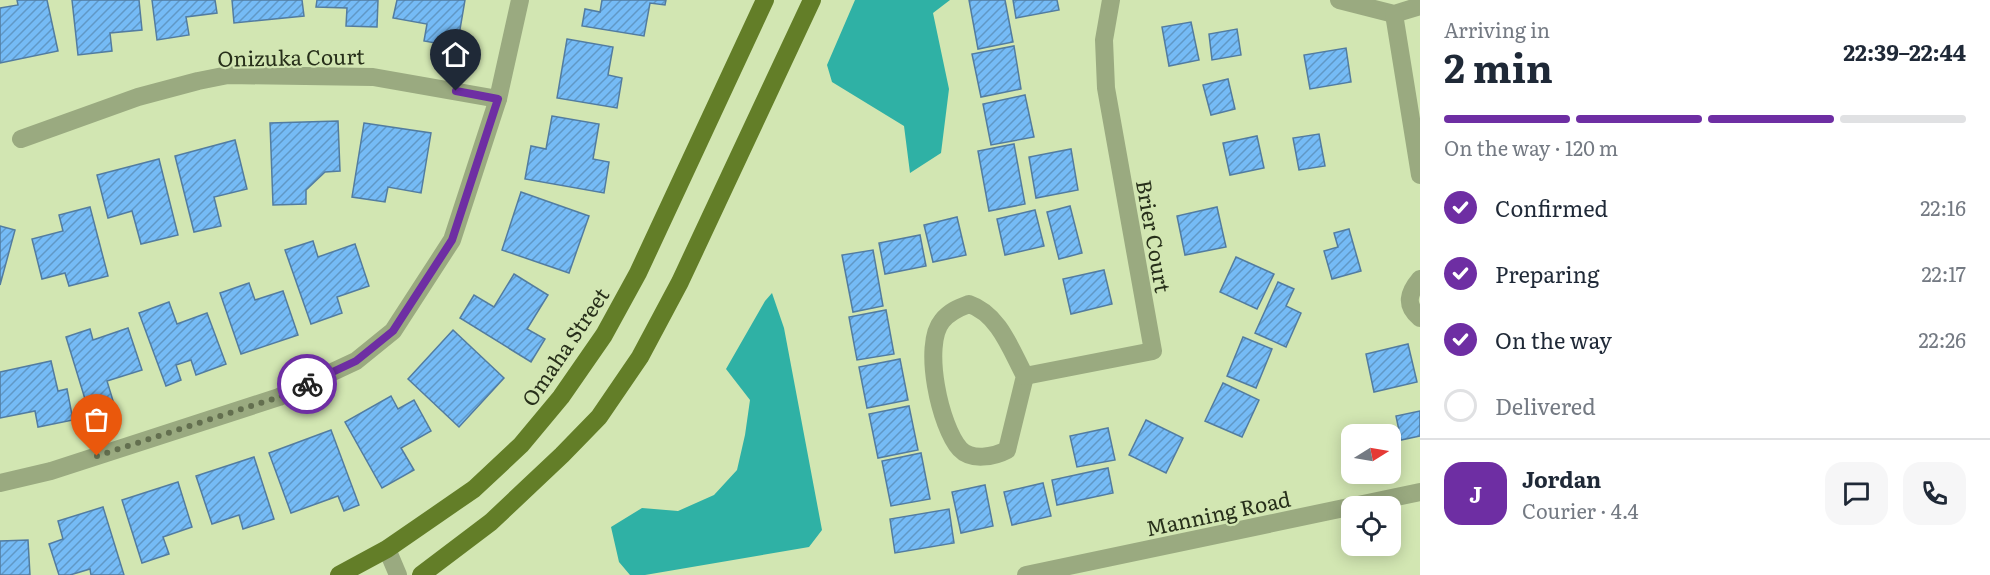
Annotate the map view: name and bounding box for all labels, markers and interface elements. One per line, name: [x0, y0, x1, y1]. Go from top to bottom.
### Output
text: Arriving in: [1444, 14, 1550, 44]
pin: [430, 29, 481, 91]
text: 22:39–22:44: [1843, 35, 1966, 68]
text: 2 min: [1444, 37, 1553, 95]
icon: home: [439, 38, 472, 71]
street label: Onizuka Court: [217, 39, 365, 73]
text: On the way · 120 m: [1444, 132, 1618, 162]
street label: Brier Court: [1130, 177, 1180, 295]
icon: check: [1444, 191, 1477, 224]
text: Confirmed: [1495, 191, 1608, 224]
text: 22:16: [1920, 192, 1966, 222]
icon: check: [1444, 257, 1477, 290]
text: Preparing: [1495, 257, 1599, 290]
text: 22:17: [1921, 258, 1966, 288]
street label: Omaha Street: [513, 280, 615, 412]
icon: check: [1444, 323, 1477, 356]
text: On the way: [1495, 323, 1612, 356]
text: 22:26: [1918, 324, 1966, 354]
courier: [277, 354, 337, 414]
icon: bike: [291, 368, 324, 401]
text: Delivered: [1495, 389, 1596, 422]
pin: [71, 394, 122, 456]
icon: bag: [80, 403, 113, 436]
north arrow: [1341, 424, 1401, 484]
map controls: [1341, 424, 1401, 556]
text: Jordan: [1522, 462, 1601, 495]
button: chat: [1825, 462, 1888, 525]
button: phone: [1903, 462, 1966, 525]
text: J: [1469, 477, 1482, 510]
street label: Manning Road: [1143, 482, 1293, 542]
text: Courier · 4.4: [1522, 495, 1639, 525]
button: locate: [1341, 496, 1401, 556]

